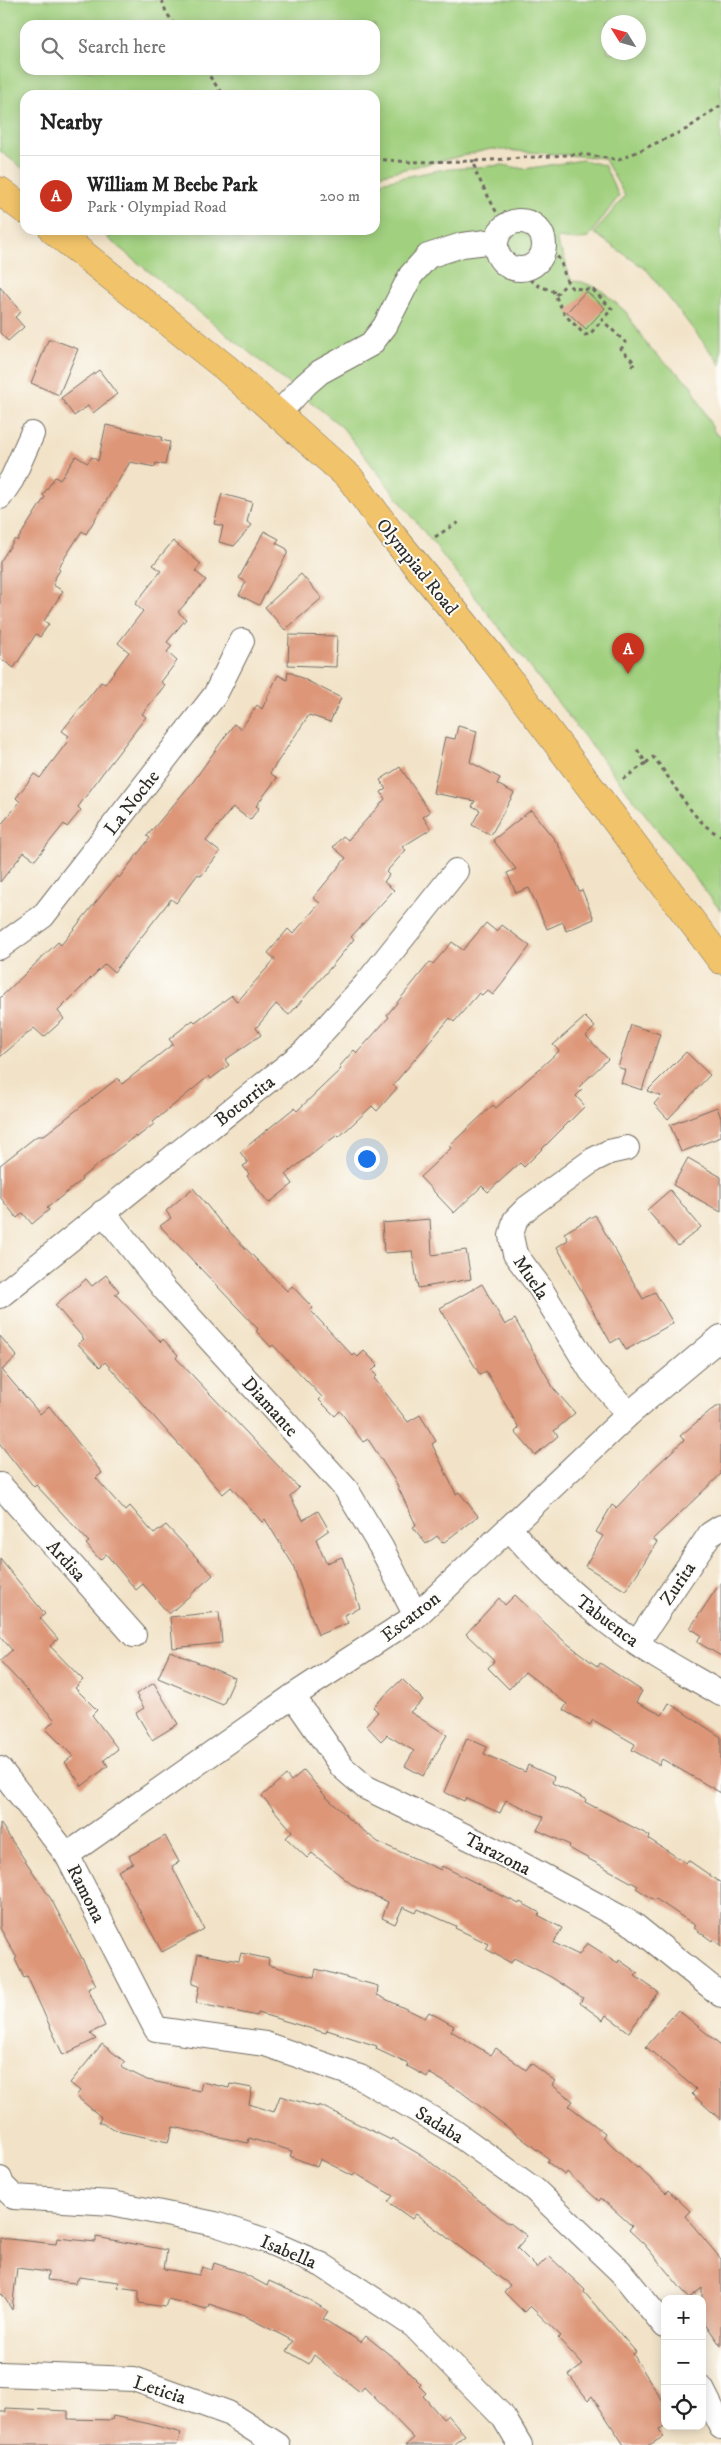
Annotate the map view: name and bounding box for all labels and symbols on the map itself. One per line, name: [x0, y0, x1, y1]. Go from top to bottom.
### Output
north arrow: [601, 15, 646, 60]
street label: Olympiad Road: [371, 514, 463, 620]
pin: A: [612, 633, 644, 674]
street label: La Noche: [100, 766, 165, 840]
street label: Botorrita: [210, 1071, 279, 1132]
your location: [354, 1146, 380, 1172]
street label: Muela: [508, 1252, 554, 1304]
street label: Diamante: [237, 1372, 303, 1442]
street label: Ardisa: [41, 1536, 90, 1586]
street label: Zurita: [655, 1558, 701, 1610]
street label: Escatron: [377, 1587, 445, 1647]
street label: Tabuenca: [571, 1590, 643, 1652]
street label: Tarazona: [460, 1828, 534, 1881]
street label: Ramona: [61, 1861, 110, 1927]
street label: Sadaba: [411, 2102, 468, 2149]
street label: Isabella: [257, 2230, 320, 2274]
street label: Leticia: [130, 2371, 189, 2410]

